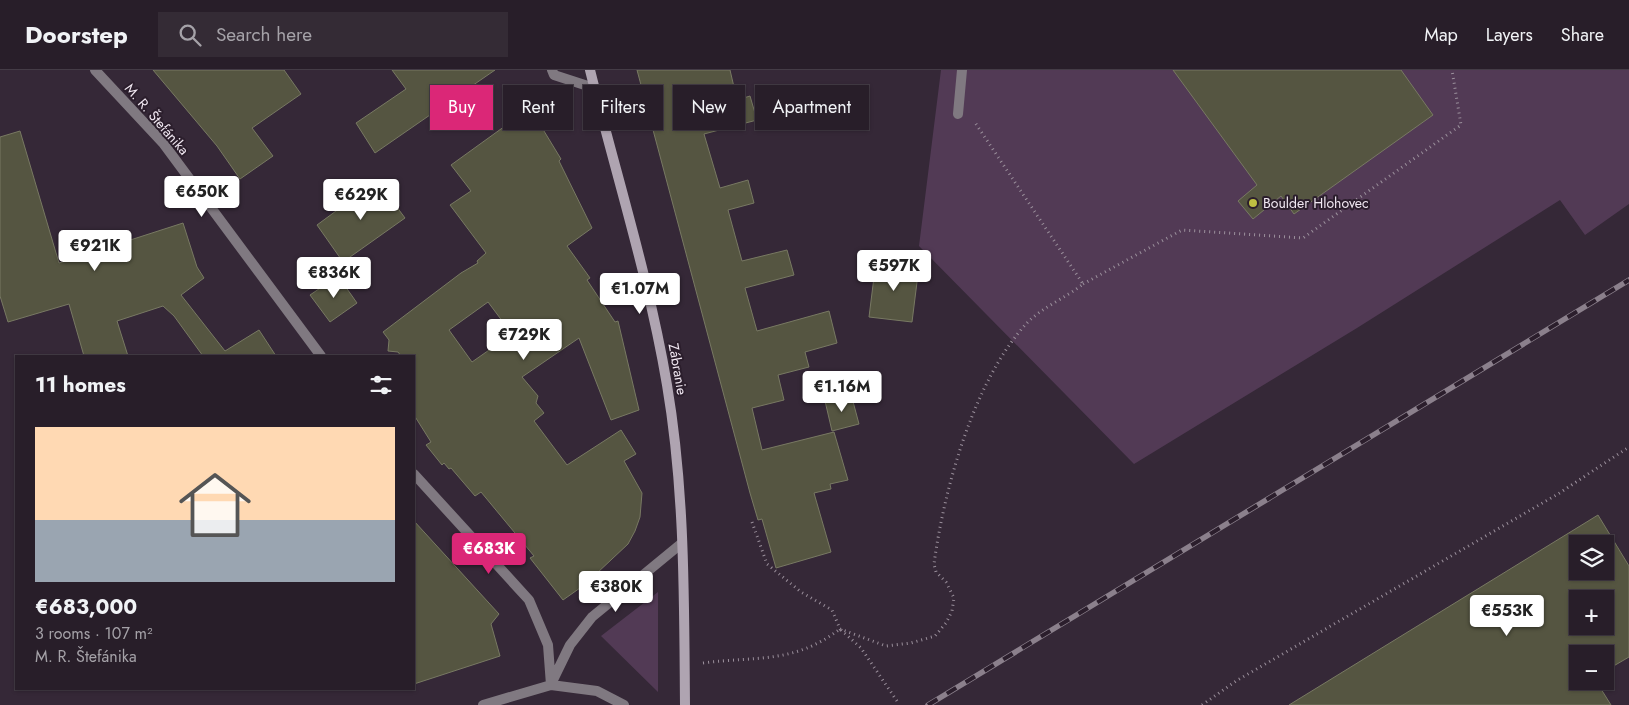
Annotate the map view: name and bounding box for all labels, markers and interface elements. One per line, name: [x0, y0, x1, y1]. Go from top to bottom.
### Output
search box: [158, 12, 508, 57]
text: Doorstep: [25, 17, 128, 52]
icon: search: [176, 21, 204, 49]
text: Search here: [216, 21, 312, 48]
text: Map: [1424, 22, 1458, 48]
text: Layers: [1486, 22, 1533, 48]
text: Share: [1561, 22, 1604, 48]
street label: M. R. Štefánika: [120, 79, 194, 159]
chip: Buy: [430, 85, 493, 130]
chip: Rent: [503, 85, 573, 130]
chip: Filters: [583, 85, 663, 130]
chip: New: [673, 85, 745, 130]
chip: Apartment: [755, 85, 869, 130]
pin: €650K: [167, 176, 237, 218]
pin: €629K: [326, 178, 396, 221]
text: €650K: [175, 180, 229, 203]
text: €629K: [334, 183, 388, 206]
place label: Boulder Hlohovec: [1263, 193, 1369, 213]
marker: Boulder Hlohovec: [1247, 197, 1259, 209]
pin: €921K: [60, 230, 130, 272]
text: €921K: [69, 234, 121, 257]
pin: €597K: [859, 250, 929, 292]
text: €597K: [868, 254, 920, 277]
pin: €836K: [299, 256, 369, 299]
text: €836K: [308, 261, 360, 284]
pin: €1.07M: [599, 272, 681, 315]
text: €1.07M: [611, 277, 669, 300]
pin: €729K: [489, 318, 559, 361]
text: €729K: [498, 323, 550, 346]
street label: Zábranie: [664, 342, 692, 396]
text: 11 homes: [35, 370, 126, 400]
pin: €1.16M: [801, 370, 883, 413]
icon: filters: [367, 371, 395, 399]
text: €1.16M: [814, 375, 870, 398]
icon: home: [170, 460, 260, 550]
pin: €683K: [454, 532, 524, 575]
map controls: [1569, 535, 1614, 690]
button: layers: [1569, 535, 1614, 580]
text: €683K: [463, 537, 515, 560]
pin: €380K: [581, 570, 651, 613]
text: €380K: [590, 575, 642, 598]
button: +: [1569, 590, 1614, 635]
text: €683,000: [35, 592, 137, 622]
pin: €553K: [1472, 594, 1542, 637]
text: €553K: [1481, 599, 1533, 622]
text: 3 rooms · 107 m²: [35, 622, 153, 645]
text: M. R. Štefánika: [35, 645, 137, 668]
button: −: [1569, 645, 1614, 690]

